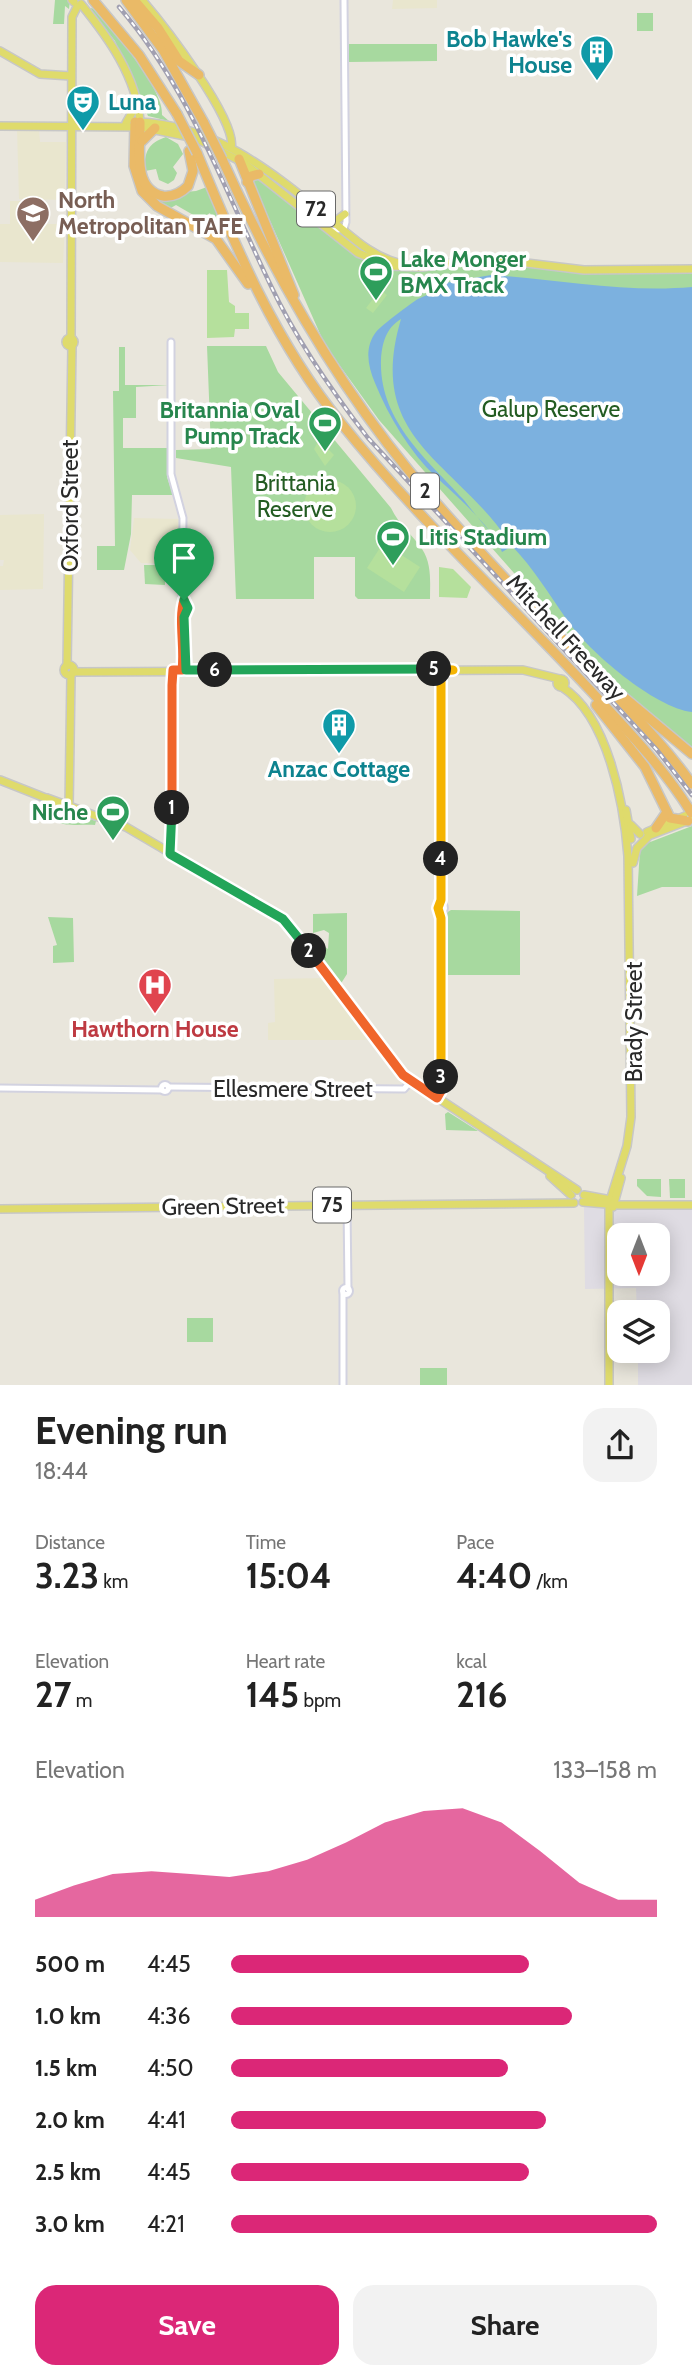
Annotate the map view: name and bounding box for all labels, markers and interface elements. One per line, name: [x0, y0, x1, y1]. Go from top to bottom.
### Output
place label: Bob Hawke's House: [446, 25, 572, 79]
building icon: Bob Hawke's House: [578, 33, 616, 82]
theatre icon: Luna: [64, 83, 102, 132]
place label: Luna: [108, 88, 157, 116]
place label: North Metropolitan TAFE: [58, 186, 243, 240]
road number: 72: [297, 192, 335, 227]
school or university icon: North Metropolitan TAFE: [14, 194, 52, 243]
place label: Lake Monger BMX Track: [400, 245, 527, 299]
sports icon: Lake Monger BMX Track: [357, 253, 395, 302]
park label: Galup Reserve: [482, 395, 621, 423]
place label: Britannia Oval Pump Track: [159, 396, 301, 450]
sports icon: Britannia Oval Pump Track: [306, 404, 344, 453]
street label: Oxford Street: [56, 440, 84, 572]
park label: Brittania Reserve: [254, 469, 336, 523]
road number: 2: [411, 474, 439, 508]
sports icon: Litis Stadium: [374, 518, 412, 567]
place label: Litis Stadium: [418, 523, 547, 551]
pin: [154, 528, 214, 600]
icon: arrive: [165, 539, 203, 577]
street label: Mitchell Freeway: [501, 568, 632, 706]
pin: 6: [198, 652, 232, 688]
pin: 5: [416, 652, 452, 686]
text: 5: [428, 657, 439, 680]
text: 6: [209, 658, 220, 681]
building icon: Anzac Cottage: [320, 706, 358, 755]
place label: Anzac Cottage: [268, 755, 410, 783]
pin: 1: [154, 790, 190, 826]
sports icon: Niche: [94, 793, 132, 842]
text: 1: [168, 796, 175, 819]
place label: Niche: [31, 798, 88, 826]
pin: 4: [424, 842, 458, 876]
text: 4: [435, 847, 446, 870]
pin: 2: [292, 934, 326, 968]
text: 2: [303, 939, 314, 962]
street label: Brady Street: [620, 962, 648, 1082]
hospital icon: Hawthorn House: [136, 966, 174, 1015]
place label: Hawthorn House: [71, 1015, 239, 1043]
pin: 3: [424, 1060, 458, 1094]
text: 3: [435, 1065, 446, 1088]
street label: Ellesmere Street: [213, 1075, 373, 1103]
road number: 75: [313, 1188, 351, 1222]
street label: Green Street: [161, 1191, 285, 1221]
north arrow: [607, 1223, 670, 1286]
map controls: [607, 1223, 670, 1363]
button: layers: [607, 1300, 670, 1363]
text: Evening run: [35, 1407, 228, 1454]
button: share: [583, 1408, 657, 1482]
text: 18:44: [35, 1457, 88, 1485]
text: Distance: [35, 1531, 105, 1554]
text: Time: [246, 1531, 286, 1554]
text: Pace: [456, 1531, 494, 1554]
text: 3.23: [35, 1554, 99, 1597]
text: 15:04: [246, 1554, 332, 1597]
text: 4:40: [456, 1554, 532, 1597]
text: km: [99, 1570, 128, 1593]
text: /km: [532, 1570, 568, 1593]
text: Elevation: [35, 1650, 109, 1673]
text: Heart rate: [246, 1650, 325, 1673]
text: kcal: [456, 1650, 487, 1673]
text: 27: [35, 1673, 71, 1716]
text: 145: [246, 1673, 299, 1716]
text: 216: [456, 1673, 507, 1716]
text: m: [71, 1689, 92, 1712]
text: bpm: [299, 1689, 341, 1712]
text: Elevation: [35, 1756, 125, 1784]
text: 133–158 m: [553, 1756, 657, 1784]
text: 500 m: [35, 1950, 105, 1978]
text: 4:45: [147, 1950, 191, 1978]
text: 1.0 km: [35, 2002, 101, 2030]
text: 4:36: [147, 2002, 191, 2030]
text: 1.5 km: [35, 2054, 97, 2082]
text: 4:50: [147, 2054, 194, 2082]
text: 2.0 km: [35, 2106, 105, 2134]
text: 4:41: [147, 2106, 186, 2134]
text: 2.5 km: [35, 2158, 101, 2186]
text: 4:45: [147, 2158, 191, 2186]
text: 3.0 km: [35, 2210, 105, 2238]
text: 4:21: [147, 2210, 185, 2238]
button: Save: [35, 2285, 339, 2365]
button: Share: [353, 2285, 657, 2365]

